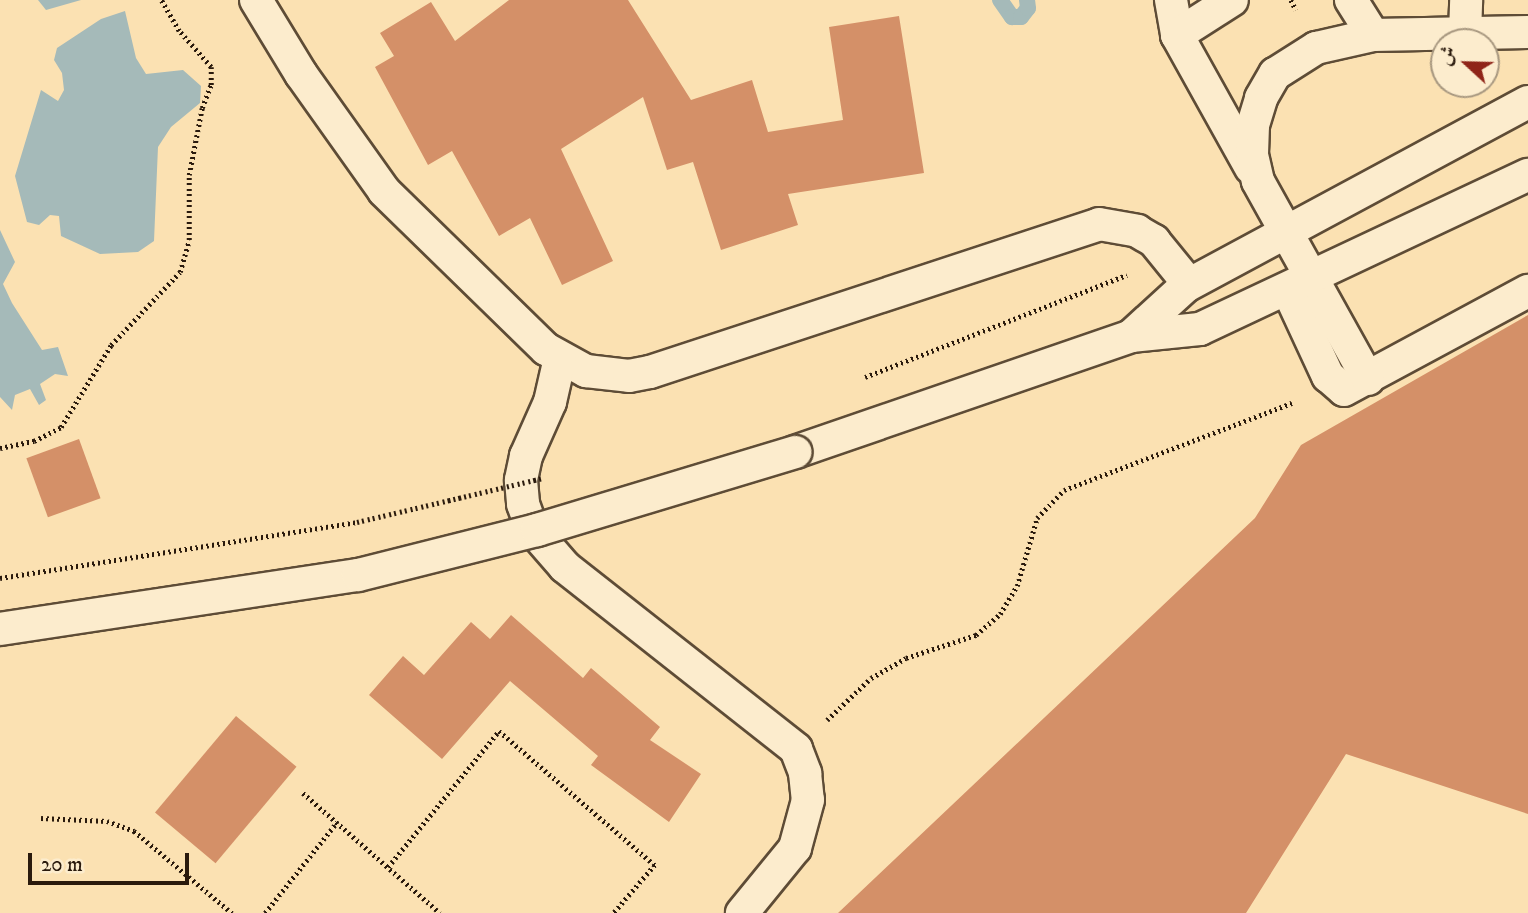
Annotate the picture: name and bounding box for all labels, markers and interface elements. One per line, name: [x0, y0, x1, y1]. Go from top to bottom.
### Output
north arrow: [1430, 28, 1500, 98]
text: ش: [1433, 43, 1461, 69]
scale bar: [32, 839, 192, 883]
text: 20 m: [41, 852, 83, 878]

